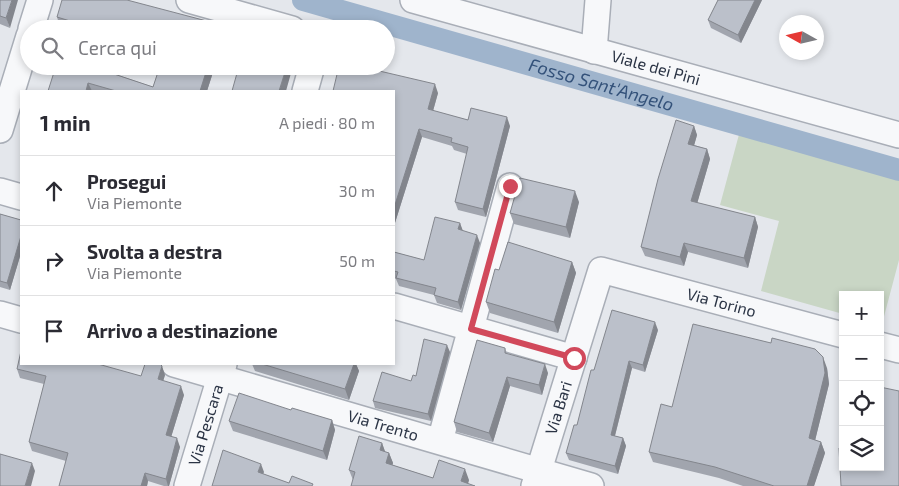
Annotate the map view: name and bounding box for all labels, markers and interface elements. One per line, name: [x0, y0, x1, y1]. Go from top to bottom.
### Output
north arrow: [779, 15, 824, 60]
search box: [20, 20, 395, 75]
icon: search: [38, 34, 66, 62]
text: Cerca qui: [78, 36, 157, 59]
street label: Viale dei Pini: [609, 46, 703, 88]
water label: Fosso Sant'Angelo: [526, 53, 676, 115]
text: 1 min: [40, 110, 91, 135]
text: A piedi · 80 m: [279, 113, 375, 132]
text: Prosegui: [87, 170, 166, 193]
route end: [499, 175, 522, 198]
icon: ahead: [40, 177, 68, 205]
text: 30 m: [339, 181, 375, 200]
text: Via Piemonte: [87, 193, 182, 212]
text: Svolta a destra: [87, 240, 222, 263]
icon: right: [40, 247, 68, 275]
text: 50 m: [339, 251, 375, 270]
text: Via Piemonte: [87, 263, 182, 282]
street label: Via Torino: [685, 284, 759, 320]
map controls: [839, 291, 884, 471]
button: +: [839, 291, 884, 336]
icon: arrive: [40, 317, 68, 345]
text: Arrivo a destinazione: [87, 319, 278, 342]
button: −: [839, 336, 884, 381]
route start: [563, 347, 586, 370]
street label: Via Bari: [541, 378, 575, 437]
button: locate: [839, 381, 884, 426]
street label: Via Pescara: [184, 382, 226, 468]
street label: Via Trento: [346, 405, 421, 444]
button: layers: [839, 426, 884, 471]

